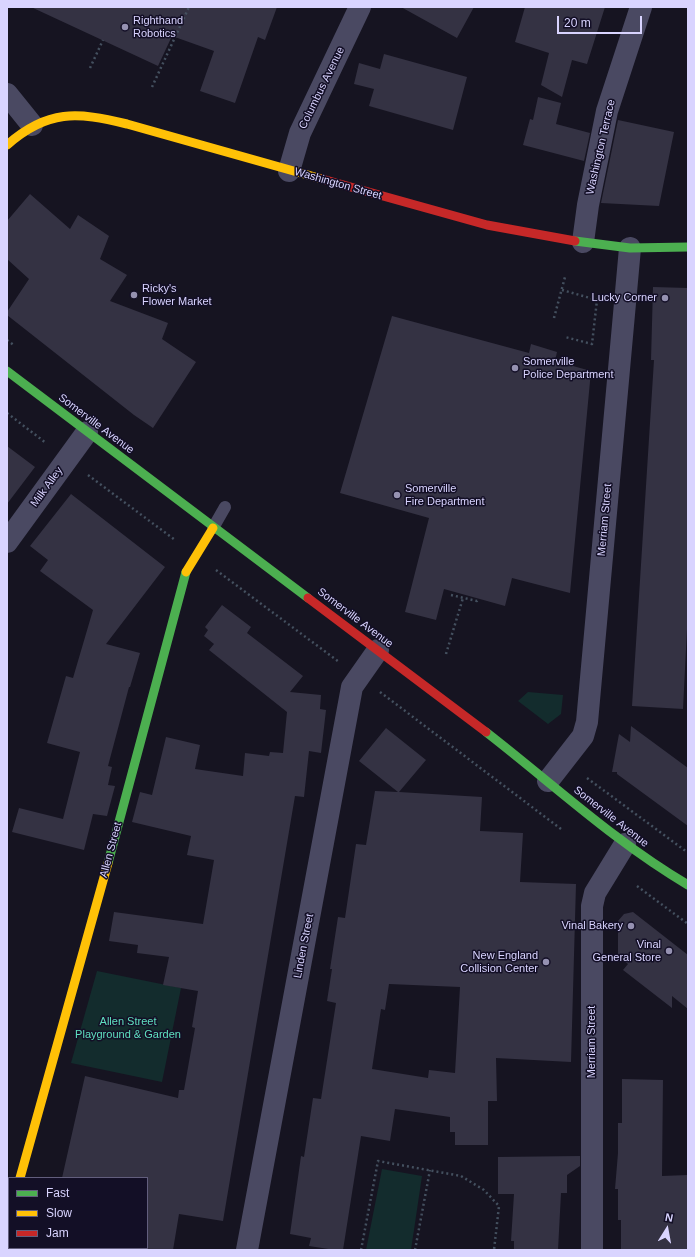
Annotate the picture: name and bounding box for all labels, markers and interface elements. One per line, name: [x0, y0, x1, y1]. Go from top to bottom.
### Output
scale bar: [559, 8, 644, 34]
place label: Righthand Robotics: [133, 14, 183, 40]
text: 20 m: [564, 16, 591, 30]
marker: Righthand Robotics: [120, 22, 130, 32]
street label: Columbus Avenue: [296, 45, 348, 131]
street label: Washington Terrace: [584, 98, 618, 196]
street label: Washington Street: [293, 165, 383, 203]
place label: Ricky's Flower Market: [142, 282, 212, 308]
marker: Ricky's Flower Market: [129, 290, 139, 300]
place label: Lucky Corner: [592, 291, 657, 305]
marker: Lucky Corner: [660, 293, 670, 303]
place label: Somerville Police Department: [523, 355, 613, 381]
marker: Somerville Police Department: [510, 363, 520, 373]
street label: Somerville Avenue: [55, 391, 137, 457]
street label: Milk Alley: [28, 464, 66, 510]
place label: Somerville Fire Department: [405, 482, 484, 508]
street label: Merriam Street: [595, 483, 615, 557]
marker: Somerville Fire Department: [392, 490, 402, 500]
street label: Somerville Avenue: [314, 585, 396, 651]
street label: Somerville Avenue: [571, 784, 651, 850]
street label: Allen Street: [97, 821, 125, 879]
street label: Linden Street: [291, 913, 317, 979]
place label: Vinal Bakery: [561, 919, 623, 933]
marker: Vinal Bakery: [626, 921, 636, 931]
place label: Vinal General Store: [593, 938, 661, 964]
marker: Vinal General Store: [664, 946, 674, 956]
place label: New England Collision Center: [460, 949, 538, 975]
marker: New England Collision Center: [541, 957, 551, 967]
street label: Merriam Street: [585, 1006, 599, 1078]
park label: Allen Street Playground & Garden: [75, 1015, 181, 1041]
legend: [8, 1177, 148, 1249]
text: Fast: [46, 1186, 69, 1200]
text: Slow: [46, 1206, 72, 1220]
north arrow: [647, 1209, 687, 1249]
text: N: [664, 1211, 674, 1224]
text: Jam: [46, 1226, 69, 1240]

